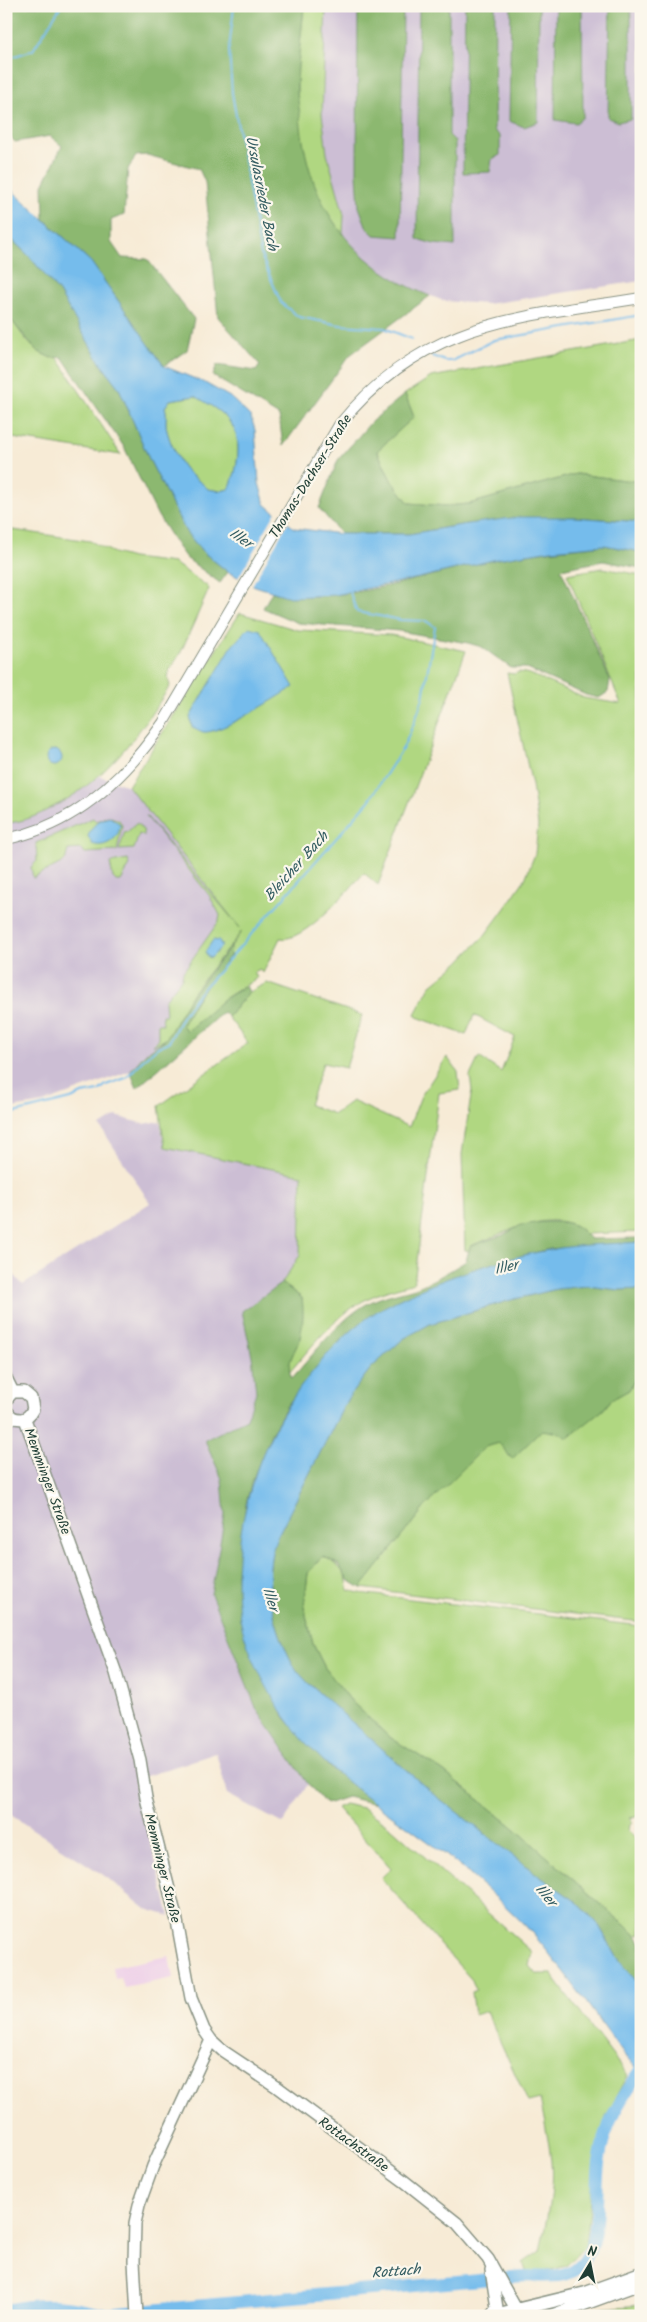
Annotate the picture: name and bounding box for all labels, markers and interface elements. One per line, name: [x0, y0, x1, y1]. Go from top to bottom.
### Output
water label: Ursulasrieder Bach: [238, 134, 284, 255]
street label: Thomas-Dachser-Straße: [264, 410, 358, 543]
water label: Iller: [224, 522, 259, 557]
water label: Bleicher Bach: [259, 825, 336, 907]
water label: Iller: [492, 1253, 523, 1282]
street label: Memminger Straße: [18, 1425, 77, 1538]
water label: Iller: [255, 1584, 286, 1617]
street label: Memminger Straße: [138, 1811, 186, 1926]
water label: Iller: [528, 1879, 564, 1915]
street label: Rottachstraße: [313, 2112, 394, 2178]
north arrow: [564, 2240, 614, 2290]
text: N: [586, 2241, 599, 2264]
water label: Rottach: [371, 2258, 423, 2286]

